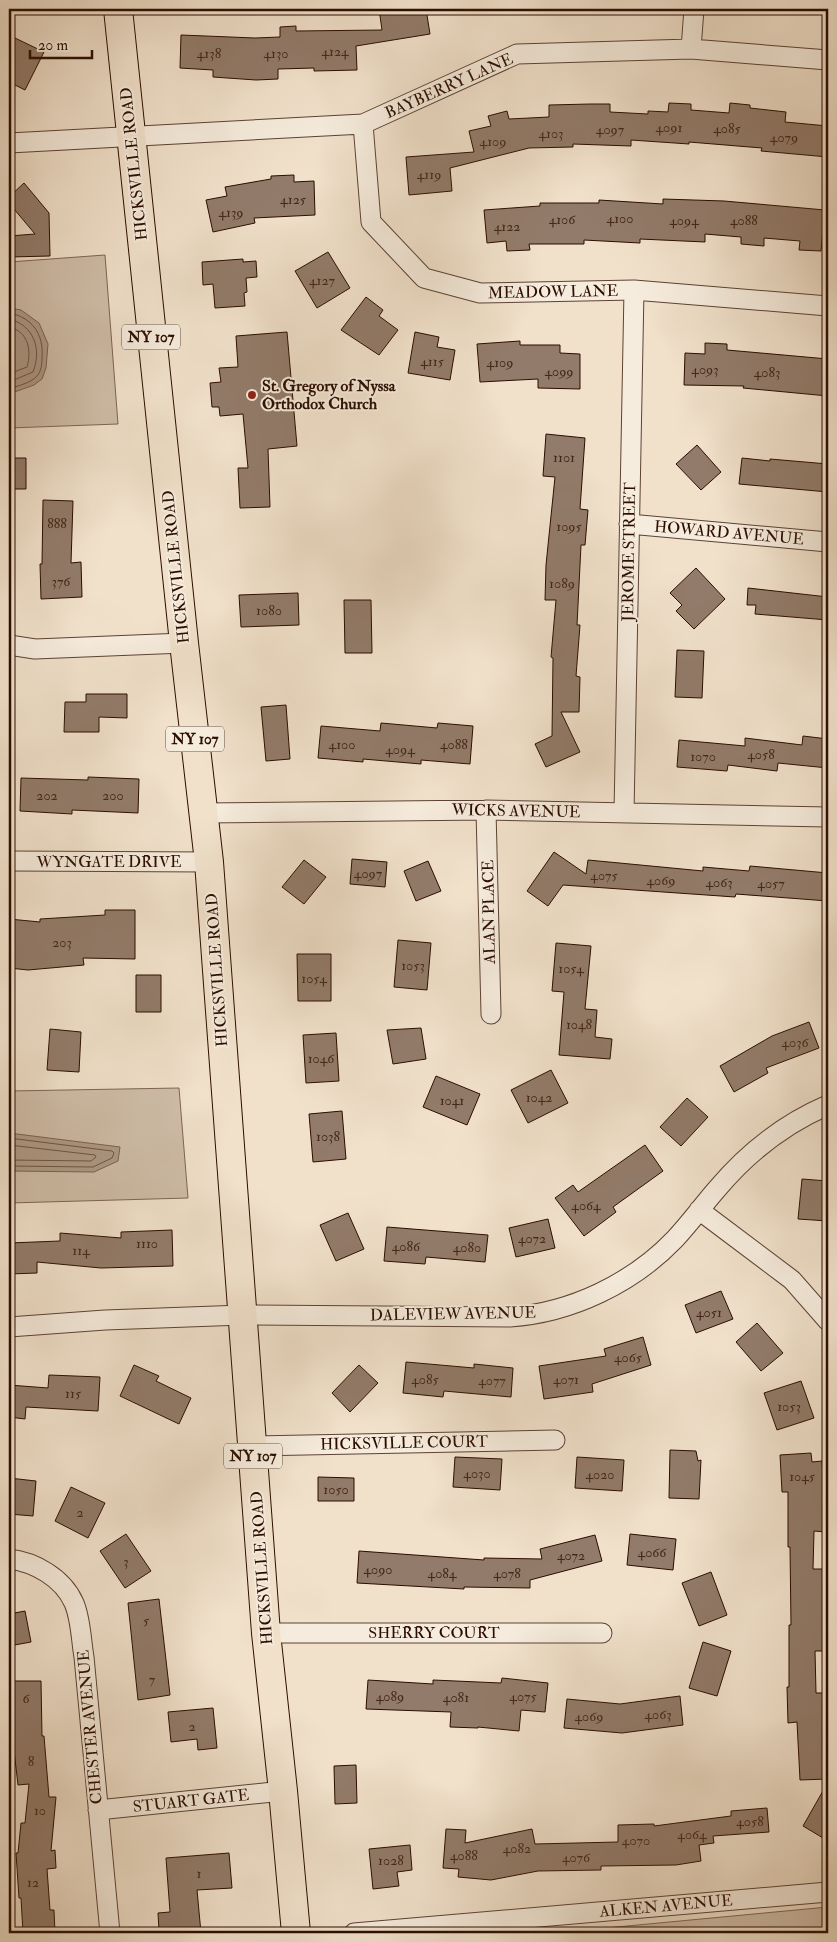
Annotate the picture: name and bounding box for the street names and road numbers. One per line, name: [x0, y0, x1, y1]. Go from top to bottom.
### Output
street label: BAYBERRY LANE: [382, 49, 516, 123]
street label: HICKSVILLE ROAD: [116, 86, 152, 242]
street label: MEADOW LANE: [488, 281, 618, 303]
road number: NY 107: [122, 324, 180, 350]
street label: JEROME STREET: [618, 482, 641, 623]
street label: HICKSVILLE ROAD: [158, 489, 194, 645]
street label: HOWARD AVENUE: [653, 516, 805, 550]
road number: NY 107: [166, 726, 224, 752]
street label: WICKS AVENUE: [450, 800, 581, 822]
street label: WYNGATE DRIVE: [35, 852, 182, 872]
street label: ALAN PLACE: [478, 860, 500, 965]
street label: HICKSVILLE ROAD: [202, 892, 232, 1048]
street label: DALEVIEW AVENUE: [370, 1303, 536, 1325]
street label: HICKSVILLE COURT: [320, 1432, 488, 1454]
road number: NY 107: [224, 1444, 282, 1468]
street label: HICKSVILLE ROAD: [247, 1490, 277, 1646]
street label: SHERRY COURT: [368, 1623, 500, 1643]
street label: CHESTER AVENUE: [73, 1649, 107, 1805]
street label: STUART GATE: [132, 1785, 250, 1817]
street label: ALKEN AVENUE: [598, 1890, 733, 1922]

